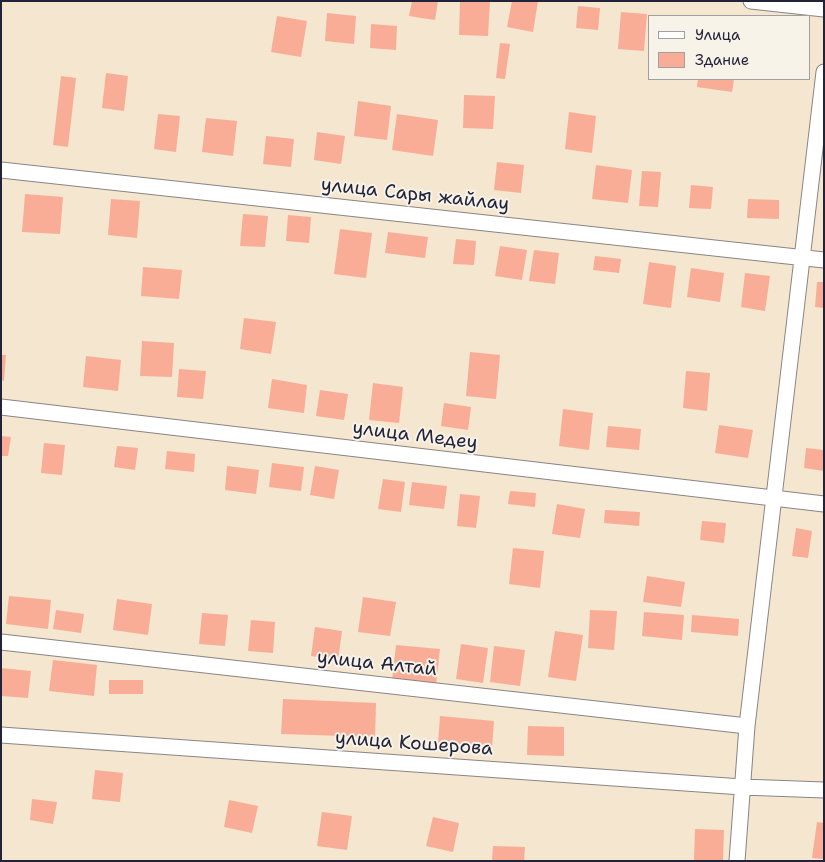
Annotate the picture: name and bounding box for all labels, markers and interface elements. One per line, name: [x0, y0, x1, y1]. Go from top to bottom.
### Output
legend: [648, 15, 810, 80]
text: Улица: [695, 25, 740, 45]
text: Здание: [695, 50, 749, 70]
street label: улица Сары жайлау: [320, 174, 510, 216]
street label: улица Медеу: [351, 417, 479, 455]
street label: улица Алтай: [316, 646, 438, 682]
street label: улица Кошерова: [334, 727, 494, 761]

